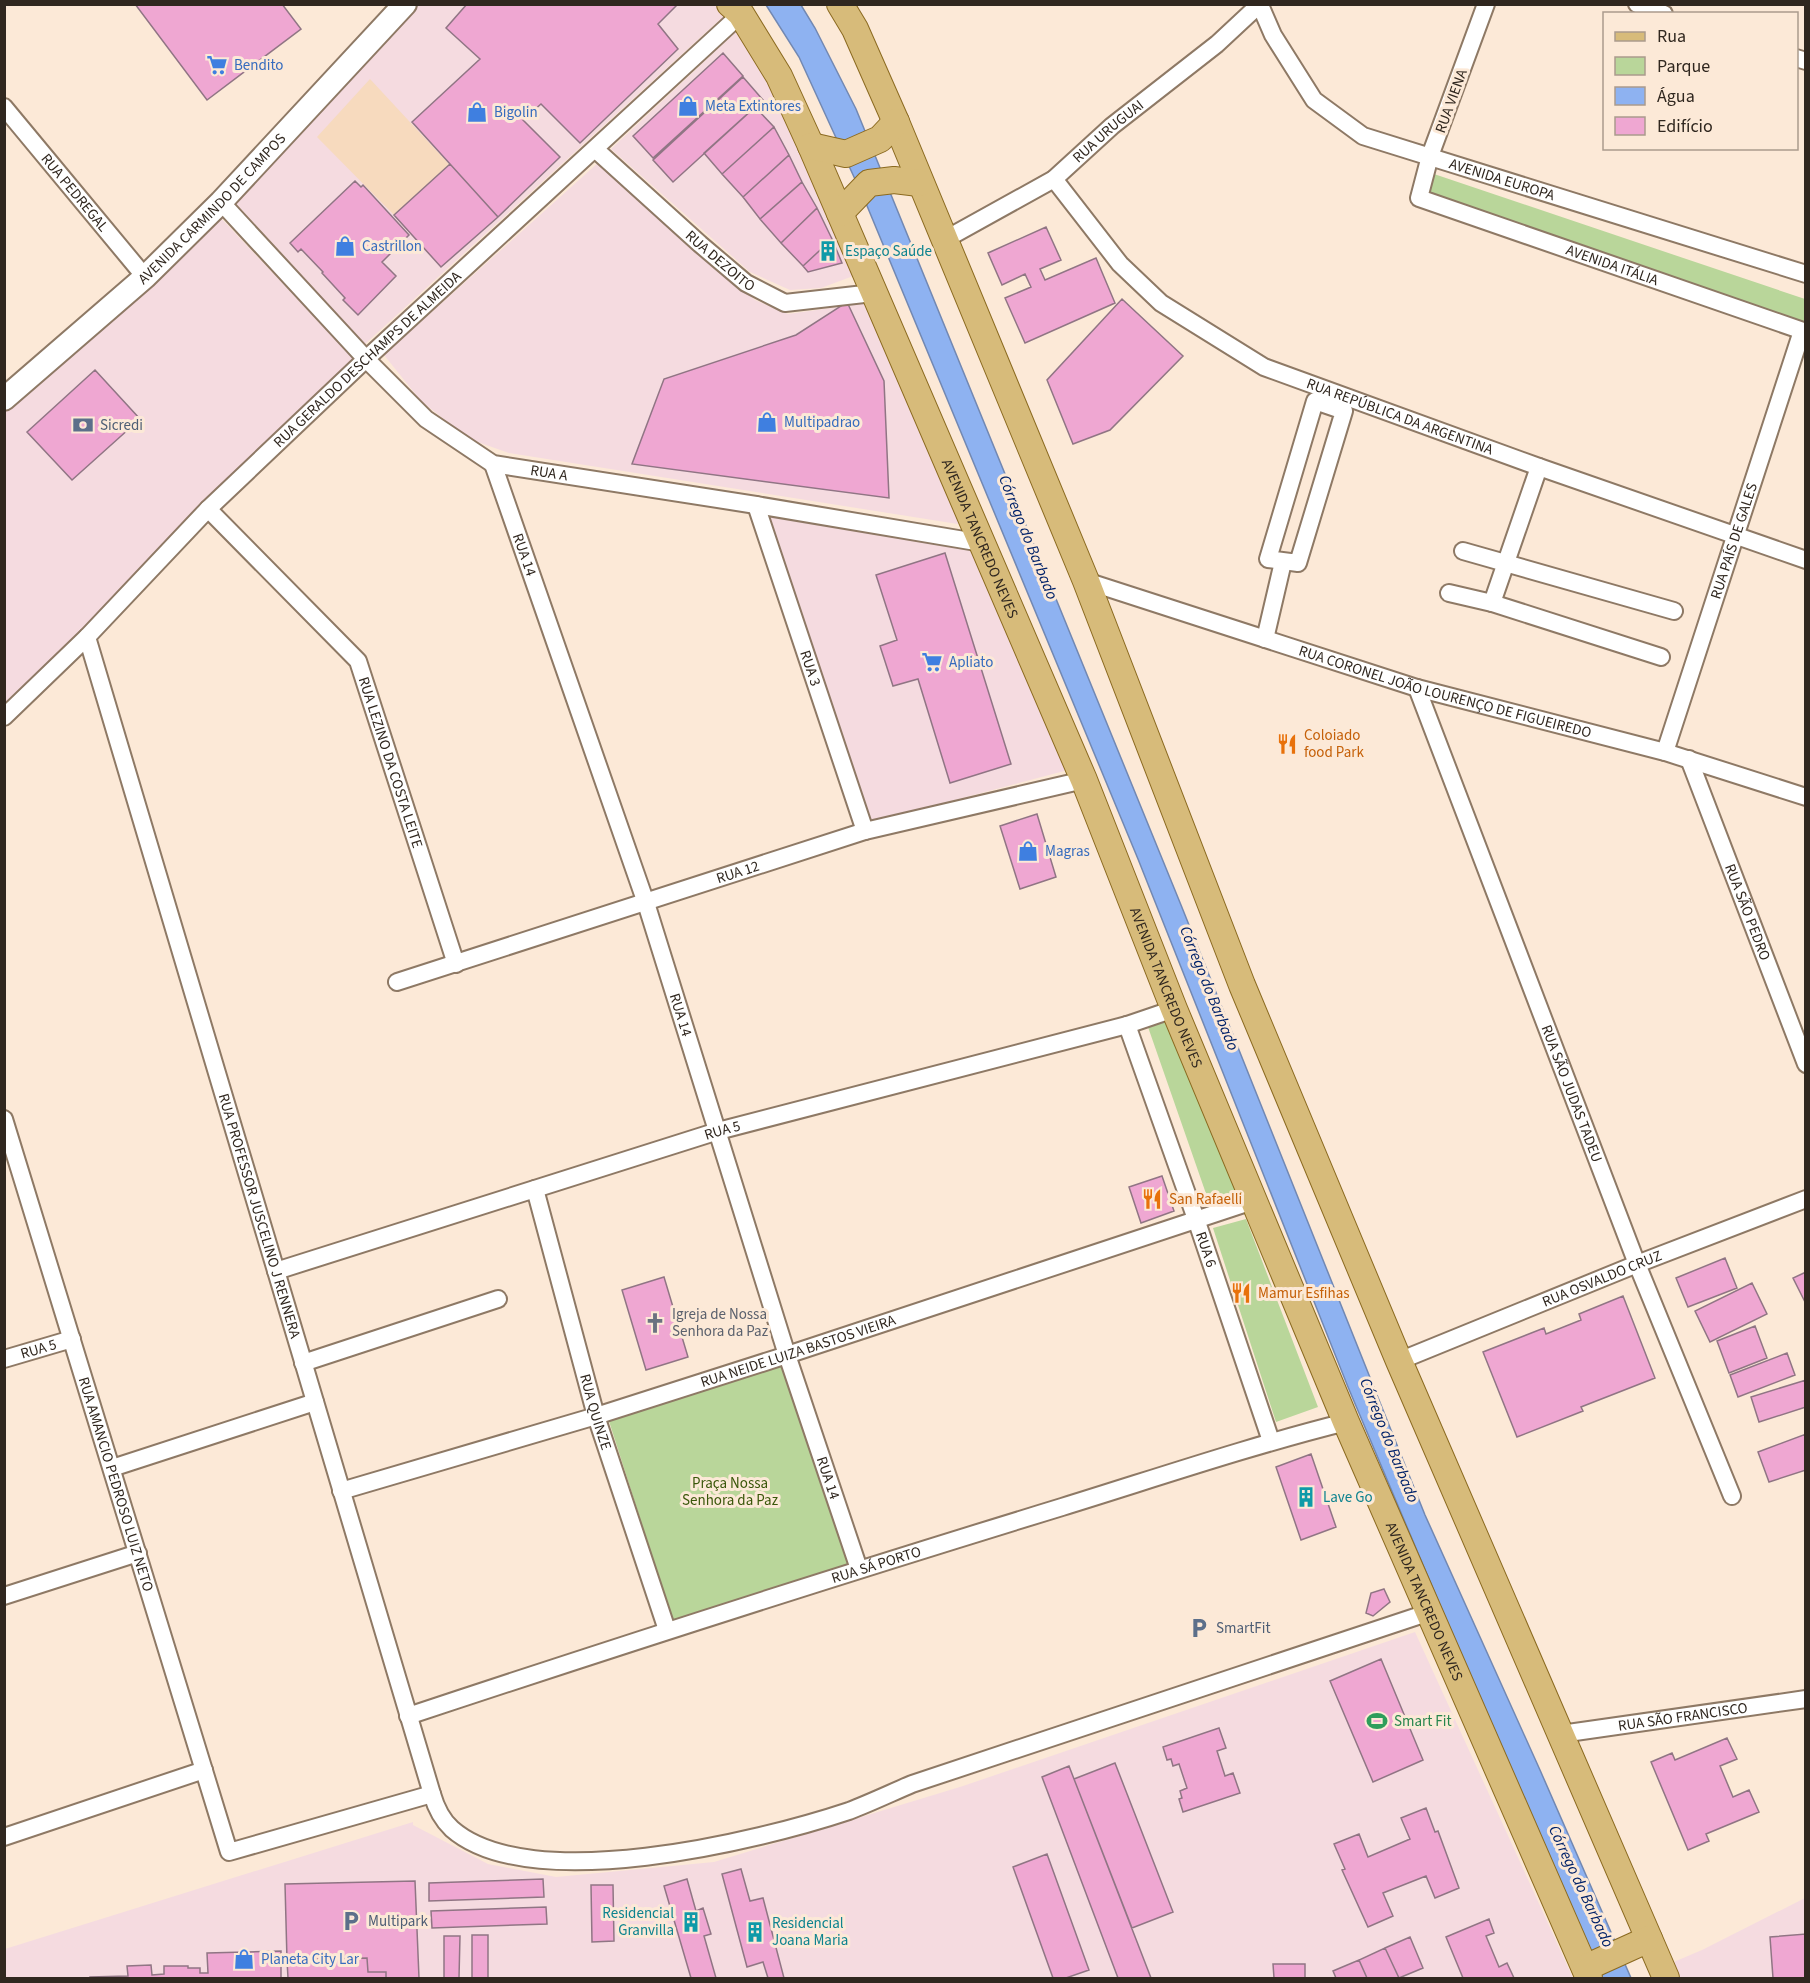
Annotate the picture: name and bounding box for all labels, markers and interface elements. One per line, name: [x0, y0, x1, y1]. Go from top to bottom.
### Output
legend: [1603, 12, 1798, 150]
text: Rua: [1657, 24, 1686, 49]
supermarket icon: Bendito: [205, 53, 229, 77]
text: Parque: [1657, 54, 1710, 79]
place label: Bendito: [234, 55, 283, 76]
street label: RUA VIENA: [1430, 66, 1473, 136]
text: Água: [1657, 84, 1695, 109]
shop icon: Meta Extintores: [676, 94, 700, 118]
street label: RUA URUGUAI: [1068, 95, 1148, 168]
place label: Meta Extintores: [705, 96, 801, 117]
shop icon: Bigolin: [465, 100, 489, 124]
place label: Bigolin: [494, 102, 538, 123]
text: Edifício: [1657, 114, 1713, 139]
street label: AVENIDA CARMINDO DE CAMPOS: [134, 129, 291, 290]
street label: RUA PEDREGAL: [36, 149, 113, 236]
street label: AVENIDA EUROPA: [1446, 153, 1558, 206]
street label: RUA DEZOITO: [680, 226, 759, 297]
shop icon: Castrillon: [333, 234, 357, 258]
place label: Castrillon: [362, 236, 422, 257]
building icon: Espaço Saúde: [816, 239, 840, 263]
street label: AVENIDA ITÁLIA: [1563, 240, 1662, 291]
place label: Espaço Saúde: [845, 241, 932, 262]
street label: RUA GERALDO DESCHAMPS DE ALMEIDA: [269, 266, 467, 453]
street label: RUA REPÚBLICA DA ARGENTINA: [1303, 373, 1497, 461]
shop icon: Multipadrao: [755, 410, 779, 434]
place label: Multipadrao: [784, 412, 860, 433]
bank icon: Sicredi: [71, 413, 95, 437]
place label: Sicredi: [100, 415, 143, 436]
street label: AVENIDA TANCREDO NEVES: [936, 456, 1023, 622]
street label: RUA A: [529, 460, 570, 487]
water label: Córrego do Barbado: [993, 472, 1063, 603]
street label: RUA PAÍS DE GALES: [1705, 480, 1763, 602]
street label: RUA 14: [507, 531, 541, 580]
street label: RUA CORONEL JOÃO LOURENÇO DE FIGUEIREDO: [1296, 640, 1594, 744]
street label: RUA 3: [794, 648, 826, 689]
supermarket icon: Apliato: [920, 650, 944, 674]
place label: Apliato: [949, 652, 993, 673]
street label: RUA LEZINO DA COSTA LEITE: [353, 674, 428, 851]
place label: Coloiado food Park: [1304, 725, 1364, 763]
restaurant icon: Coloiado food Park: [1275, 732, 1299, 756]
shop icon: Magras: [1016, 839, 1040, 863]
place label: Magras: [1045, 841, 1090, 862]
street label: RUA 12: [714, 856, 762, 889]
street label: RUA SÃO PEDRO: [1719, 861, 1775, 964]
street label: AVENIDA TANCREDO NEVES: [1124, 904, 1207, 1071]
water label: Córrego do Barbado: [1174, 923, 1244, 1054]
street label: RUA 14: [664, 991, 697, 1040]
street label: RUA SÃO JUDAS TADEU: [1536, 1022, 1607, 1165]
street label: RUA PROFESSOR JUSCELINO J RENNERA: [213, 1091, 306, 1342]
street label: RUA 5: [702, 1116, 743, 1146]
restaurant icon: San Rafaelli: [1140, 1187, 1164, 1211]
place label: San Rafaelli: [1169, 1189, 1242, 1210]
street label: RUA 6: [1190, 1229, 1222, 1270]
street label: RUA OSVALDO CRUZ: [1539, 1245, 1665, 1313]
restaurant icon: Mamur Esfihas: [1229, 1281, 1253, 1305]
place label: Mamur Esfihas: [1258, 1283, 1350, 1304]
place label: Igreja de Nossa Senhora da Paz: [672, 1304, 768, 1342]
street label: RUA NEIDE LUIZA BASTOS VIEIRA: [698, 1310, 899, 1393]
church icon: Igreja de Nossa Senhora da Paz: [643, 1311, 667, 1335]
street label: RUA 5: [18, 1334, 59, 1365]
street label: RUA QUINZE: [574, 1372, 617, 1453]
street label: RUA AMANCIO PEDROSO LUIZ NETO: [73, 1374, 158, 1594]
water label: Córrego do Barbado: [1354, 1375, 1424, 1506]
street label: RUA 14: [811, 1454, 845, 1503]
park label: Praça Nossa Senhora da Paz: [682, 1473, 778, 1511]
building icon: Lave Go: [1294, 1485, 1318, 1509]
place label: Lave Go: [1323, 1487, 1373, 1508]
street label: AVENIDA TANCREDO NEVES: [1380, 1519, 1468, 1684]
street label: RUA SÁ PORTO: [829, 1541, 924, 1589]
parking icon: SmartFit: [1187, 1616, 1211, 1640]
place label: SmartFit: [1216, 1618, 1270, 1639]
street label: RUA SÃO FRANCISCO: [1617, 1697, 1749, 1737]
sports icon: Smart Fit: [1365, 1709, 1389, 1733]
place label: Smart Fit: [1394, 1711, 1451, 1732]
water label: Córrego do Barbado: [1543, 1822, 1619, 1951]
place label: Residencial Granvilla: [602, 1903, 674, 1941]
parking icon: Multipark: [339, 1909, 363, 1933]
building icon: Residencial Granvilla: [679, 1910, 703, 1934]
place label: Multipark: [368, 1911, 429, 1932]
place label: Residencial Joana Maria: [772, 1913, 848, 1951]
building icon: Residencial Joana Maria: [743, 1920, 767, 1944]
shop icon: Planeta City Lar: [232, 1947, 256, 1971]
place label: Planeta City Lar: [261, 1949, 360, 1970]

